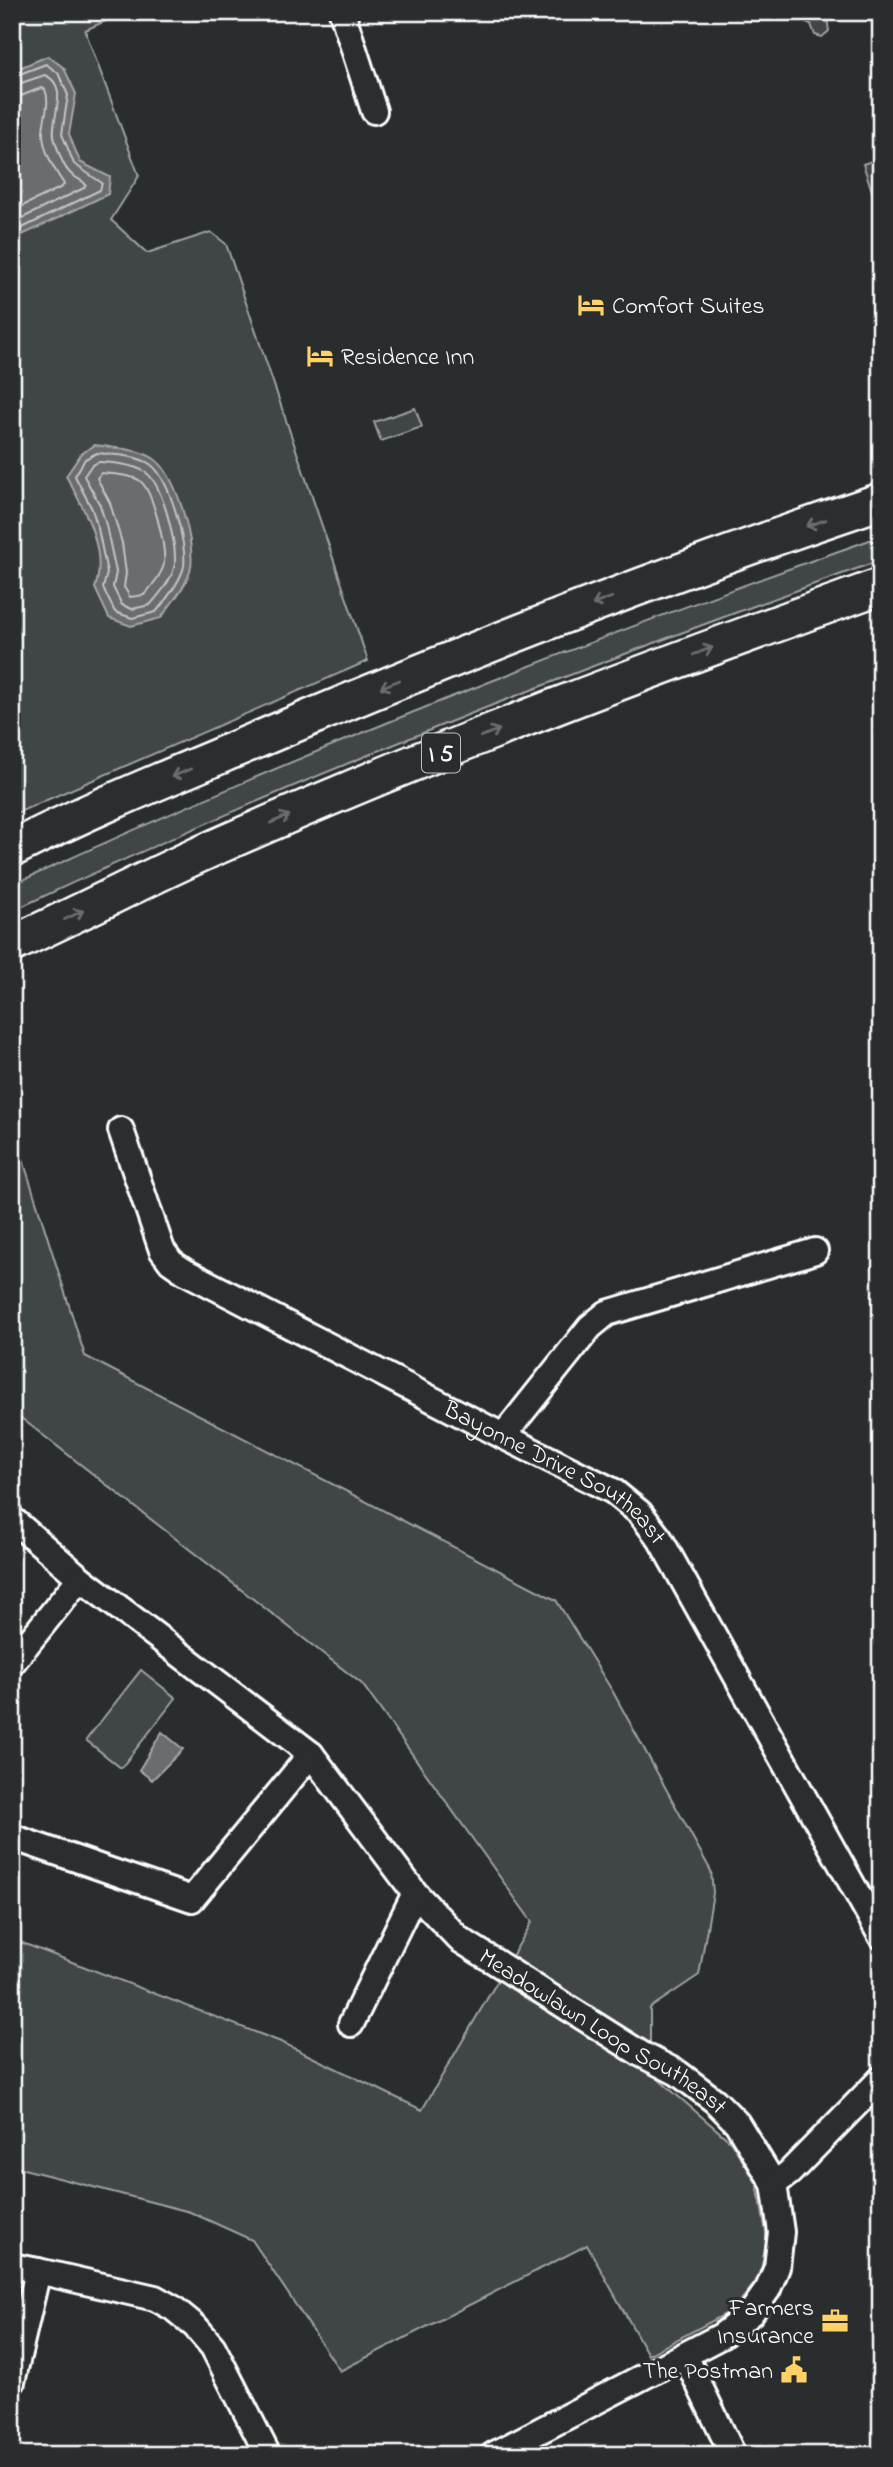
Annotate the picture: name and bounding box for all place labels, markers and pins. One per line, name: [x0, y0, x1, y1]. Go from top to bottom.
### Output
hotel icon: Comfort Suites: [576, 290, 606, 320]
place label: Comfort Suites: [612, 290, 764, 325]
hotel icon: Residence Inn: [305, 341, 335, 371]
place label: Residence Inn: [341, 341, 474, 376]
place label: Farmers Insurance: [717, 2292, 814, 2355]
office icon: Farmers Insurance: [820, 2306, 850, 2336]
place label: The Postman: [642, 2355, 773, 2390]
public building icon: The Postman: [779, 2355, 809, 2385]

